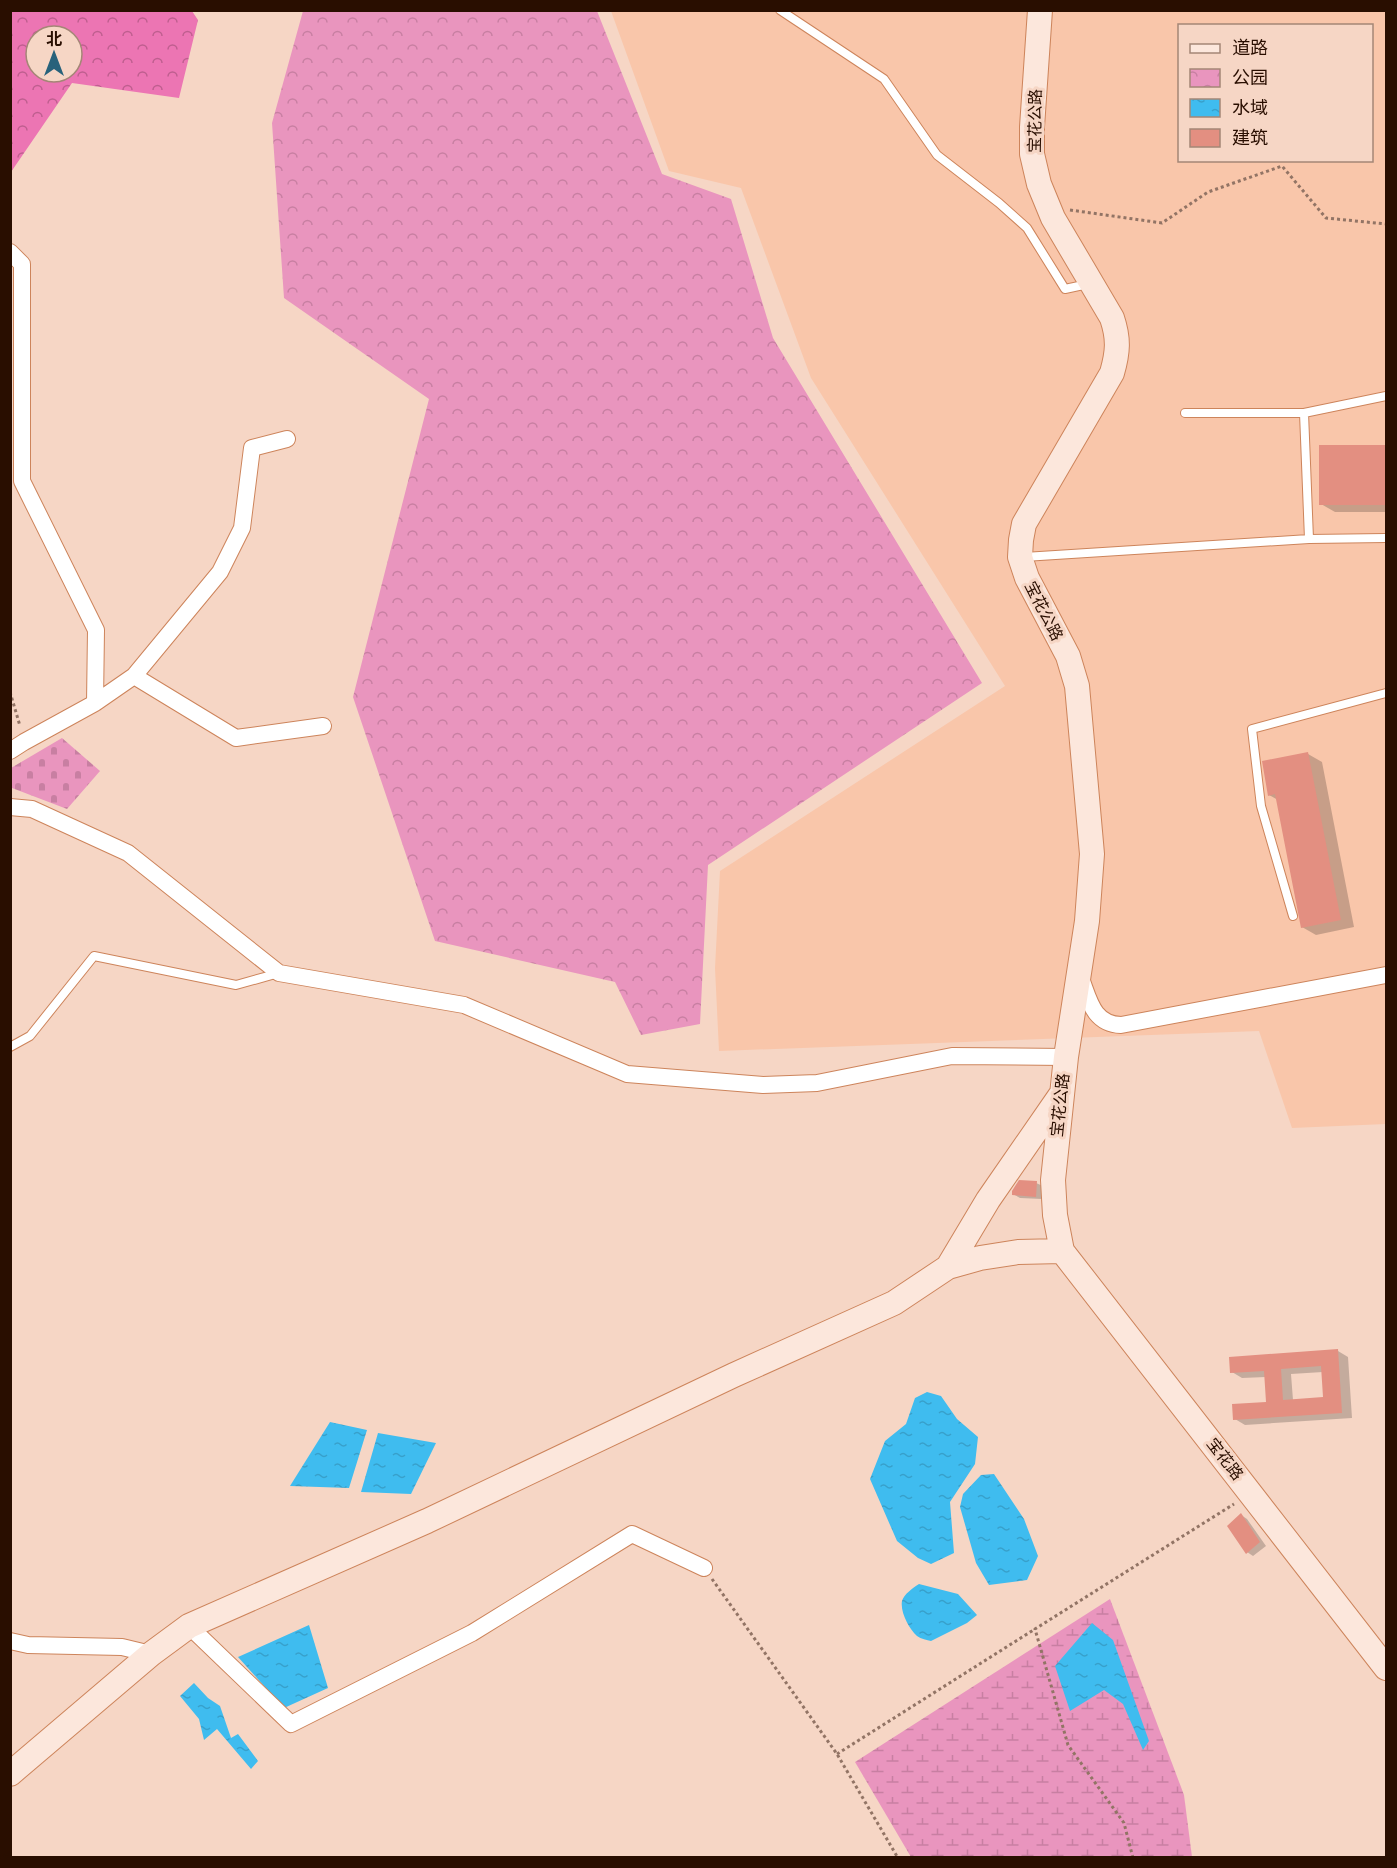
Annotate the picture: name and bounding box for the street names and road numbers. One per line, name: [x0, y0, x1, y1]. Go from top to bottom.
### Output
street label: 宝花公路: [1025, 89, 1045, 153]
street label: 宝花公路: [1021, 578, 1067, 644]
street label: 宝花公路: [1047, 1072, 1073, 1138]
street label: 宝花路: [1203, 1434, 1247, 1484]

